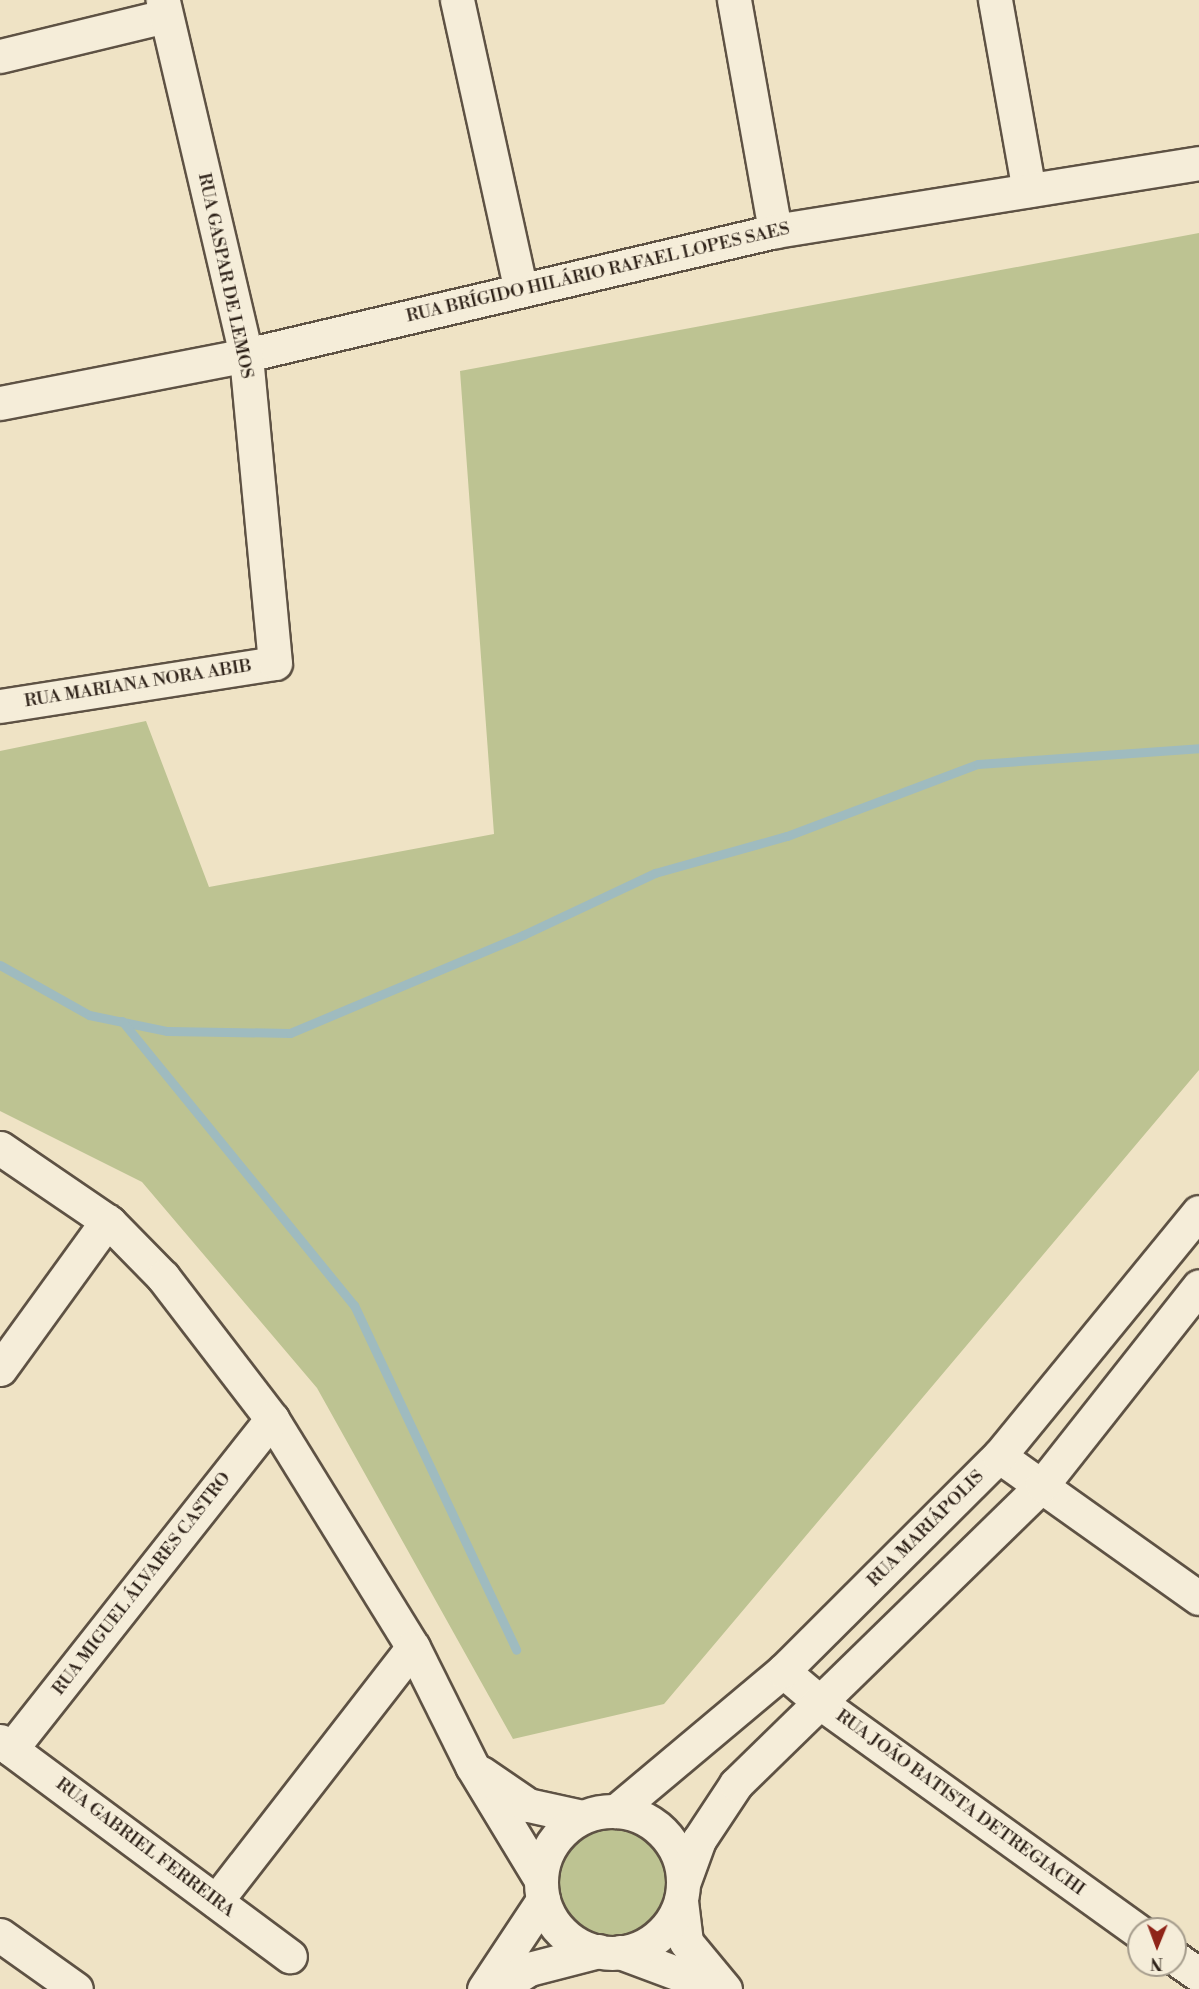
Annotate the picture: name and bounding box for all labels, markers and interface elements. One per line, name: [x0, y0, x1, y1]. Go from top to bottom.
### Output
street label: RUA GASPAR DE LEMOS: [193, 171, 257, 381]
street label: RUA BRÍGIDO HILÁRIO RAFAEL LOPES SAES: [404, 218, 792, 328]
street label: RUA MARIANA NORA ABIB: [23, 655, 253, 713]
street label: RUA MARIÁPOLIS: [863, 1466, 989, 1592]
street label: RUA MIGUEL ÁLVARES CASTRO: [48, 1468, 236, 1700]
street label: RUA JOÃO BATISTA DETREGIACHI: [831, 1705, 1089, 1901]
street label: RUA GABRIEL FERREIRA: [51, 1774, 239, 1922]
north arrow: [1127, 1917, 1187, 1977]
text: N: [1150, 1953, 1163, 1973]

